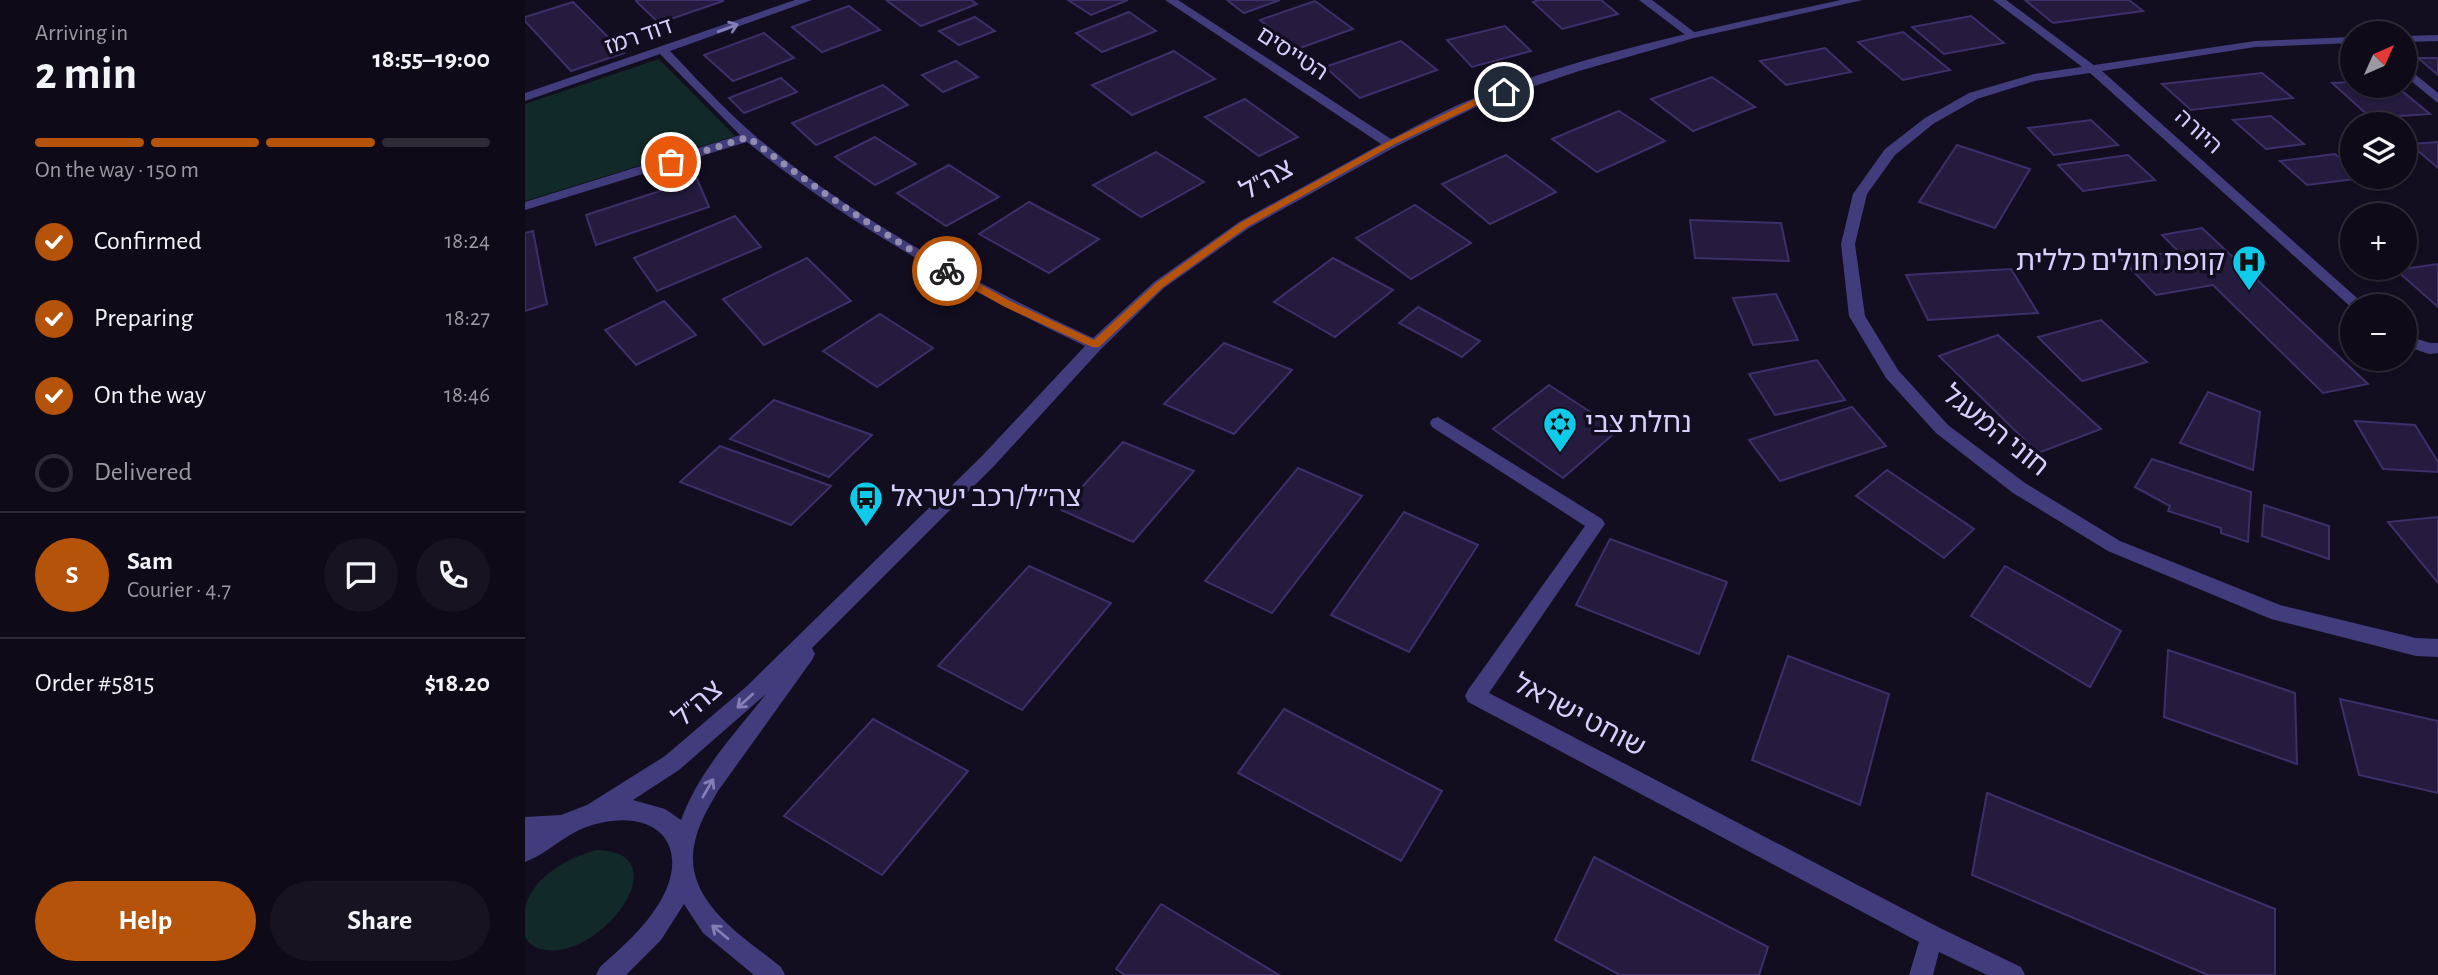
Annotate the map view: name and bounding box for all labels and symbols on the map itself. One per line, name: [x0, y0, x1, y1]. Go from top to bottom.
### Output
street label: דוד רמז: [602, 15, 676, 59]
one-way arrow: [717, 21, 739, 33]
north arrow: [2340, 21, 2417, 98]
street label: הטייסים: [1253, 23, 1331, 85]
pin: [1474, 62, 1534, 122]
street label: היורה: [2170, 105, 2226, 159]
pin: [641, 132, 701, 192]
street label: צה"ל: [1236, 154, 1298, 206]
courier: [912, 236, 982, 306]
hospital icon: קופת חולים כללית: [2230, 243, 2268, 292]
place label: קופת חולים כללית: [2016, 248, 2225, 276]
street label: חוני המעגל: [1937, 380, 2053, 482]
synagogue icon: נחלת צבי: [1541, 405, 1579, 454]
place label: נחלת צבי: [1585, 410, 1692, 438]
bus stop icon: צה״ל/רכב ישראל: [847, 479, 885, 528]
place label: צה״ל/רכב ישראל: [891, 484, 1081, 512]
street label: שוחט ישראל: [1508, 670, 1650, 762]
street label: צה"ל: [668, 675, 728, 733]
one-way arrow: [737, 692, 754, 709]
one-way arrow: [701, 778, 715, 798]
one-way arrow: [711, 924, 729, 940]

